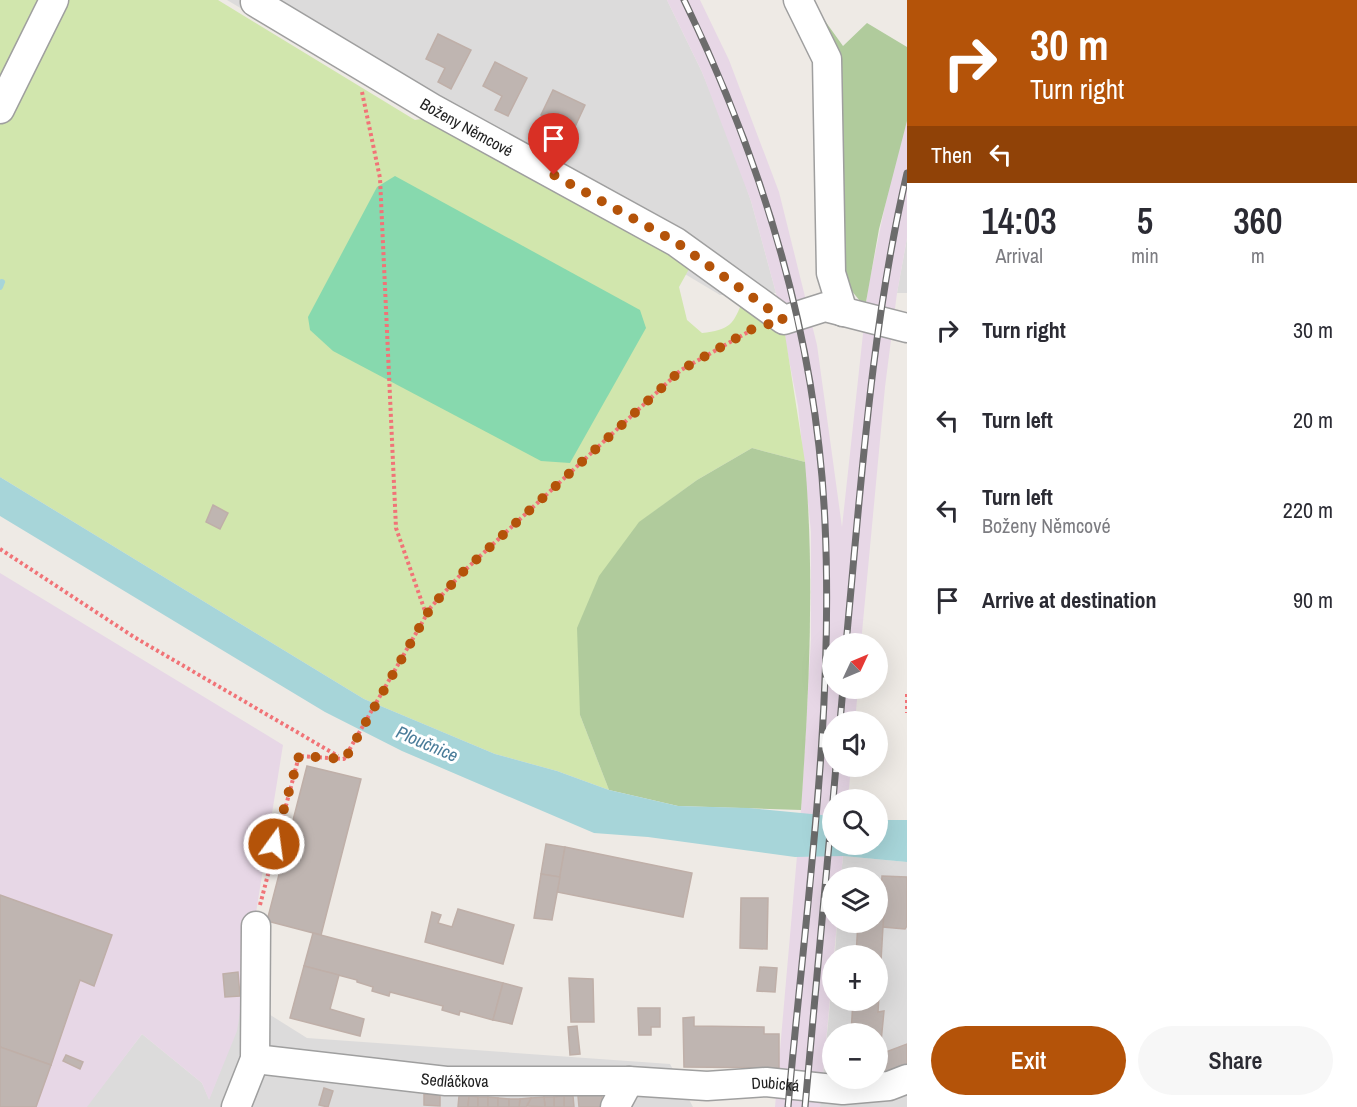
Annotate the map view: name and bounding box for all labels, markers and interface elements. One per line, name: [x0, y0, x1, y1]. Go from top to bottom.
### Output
text: 30 m: [1030, 17, 1109, 73]
icon: right: [931, 24, 1009, 102]
text: Turn right: [1030, 71, 1124, 107]
street label: Boženy Němcové: [416, 93, 517, 162]
pin: [528, 113, 579, 175]
icon: arrive: [537, 122, 570, 155]
icon: left: [984, 138, 1017, 171]
text: Then: [931, 140, 972, 170]
text: 14:03: [982, 197, 1057, 245]
text: 5: [1137, 197, 1153, 245]
text: 360: [1233, 197, 1282, 245]
text: Arrival: [995, 242, 1043, 269]
text: min: [1131, 242, 1159, 269]
text: m: [1251, 242, 1265, 269]
icon: right: [931, 314, 964, 347]
text: Turn right: [982, 315, 1066, 345]
text: 30 m: [1293, 315, 1333, 345]
icon: left: [931, 404, 964, 437]
text: Turn left: [982, 405, 1053, 435]
text: 20 m: [1293, 405, 1333, 435]
text: Turn left: [982, 482, 1053, 512]
icon: left: [931, 494, 964, 527]
text: 220 m: [1283, 495, 1333, 525]
text: Boženy Němcové: [982, 512, 1111, 539]
icon: arrive: [931, 584, 964, 617]
text: Arrive at destination: [982, 585, 1156, 615]
text: 90 m: [1293, 585, 1333, 615]
north arrow: [822, 633, 888, 699]
map controls: [822, 633, 888, 1089]
button: sound: [822, 711, 888, 777]
water label: Ploučnice: [392, 719, 462, 768]
button: search: [822, 789, 888, 855]
position arrow: [242, 812, 306, 876]
button: layers: [822, 867, 888, 933]
button: +: [822, 945, 888, 1011]
button: −: [822, 1023, 888, 1089]
button: Exit: [931, 1026, 1126, 1095]
button: Share: [1138, 1026, 1333, 1095]
street label: Sedláčkova: [420, 1067, 489, 1092]
street label: Dubická: [751, 1071, 801, 1096]

